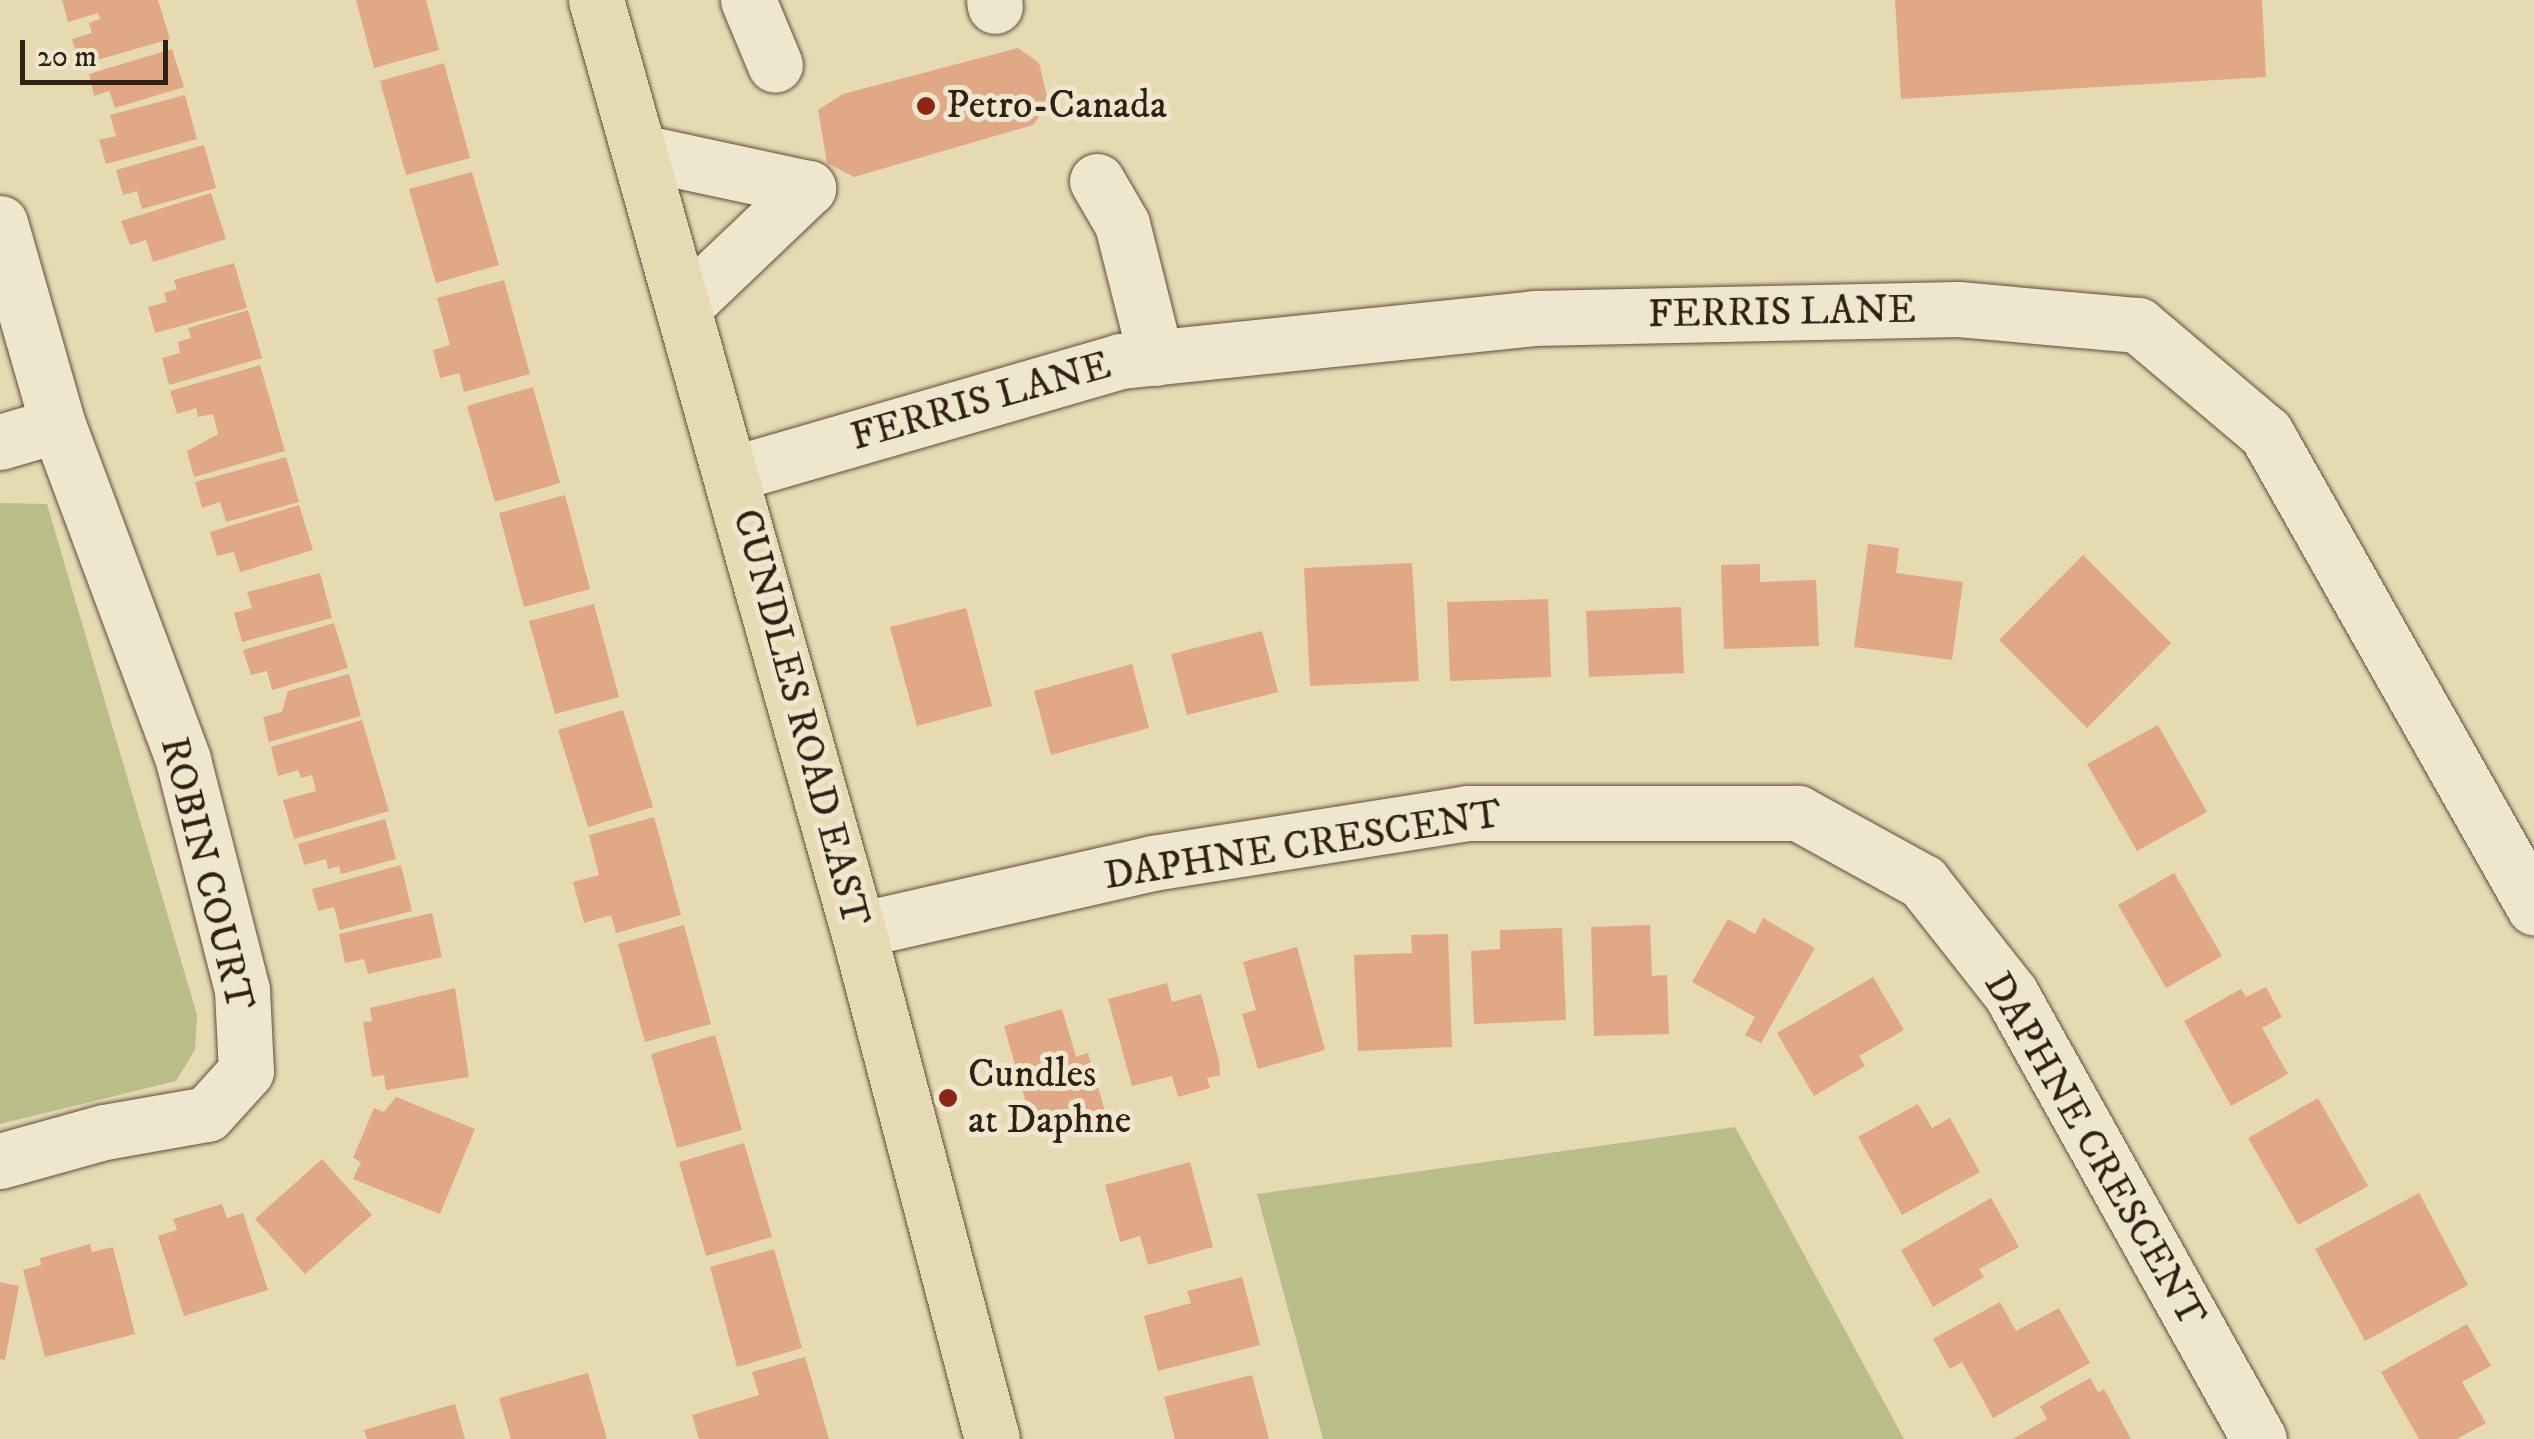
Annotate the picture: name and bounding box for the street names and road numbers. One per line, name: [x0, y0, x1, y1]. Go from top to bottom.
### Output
street label: FERRIS LANE: [1648, 287, 1916, 339]
street label: FERRIS LANE: [845, 342, 1117, 462]
street label: CUNDLES ROAD EAST: [721, 504, 879, 932]
street label: ROBIN COURT: [149, 732, 263, 1016]
street label: DAPHNE CRESCENT: [1101, 791, 1505, 901]
street label: DAPHNE CRESCENT: [1973, 964, 2215, 1336]

